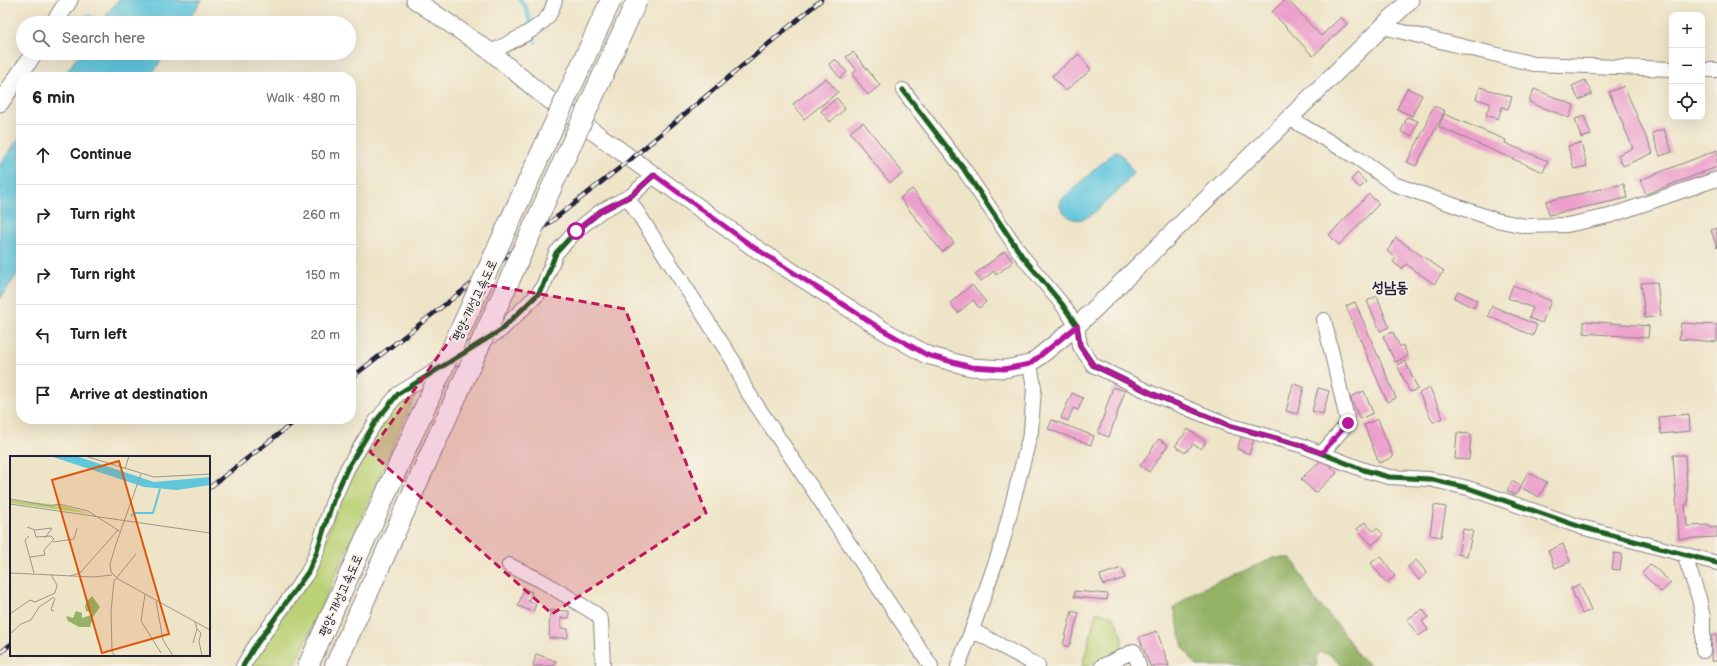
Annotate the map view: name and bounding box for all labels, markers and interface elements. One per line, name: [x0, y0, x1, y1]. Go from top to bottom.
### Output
map controls: [1669, 12, 1705, 120]
button: +: [1669, 12, 1705, 48]
search box: [16, 16, 356, 60]
icon: search: [30, 27, 52, 49]
text: Search here: [62, 29, 145, 48]
button: −: [1669, 48, 1705, 84]
button: locate: [1669, 84, 1705, 120]
text: 6 min: [32, 88, 75, 108]
text: Walk · 480 m: [266, 90, 340, 106]
icon: ahead: [32, 144, 54, 166]
text: Continue: [70, 145, 132, 164]
text: 50 m: [311, 147, 340, 163]
icon: right: [32, 204, 54, 226]
text: Turn right: [70, 205, 135, 224]
text: 260 m: [302, 207, 340, 223]
route start: [567, 222, 585, 240]
street label: 평양-개성고속도로: [449, 257, 501, 344]
icon: right: [32, 264, 54, 286]
text: Turn right: [70, 265, 135, 284]
text: 150 m: [306, 267, 340, 283]
district label: 성남동: [1372, 278, 1408, 297]
icon: left: [32, 324, 54, 346]
text: Turn left: [70, 325, 127, 344]
text: 20 m: [310, 327, 340, 343]
icon: arrive: [32, 384, 54, 406]
text: Arrive at destination: [70, 385, 208, 404]
route end: [1339, 414, 1357, 432]
inset map: [10, 456, 210, 656]
street label: 평양-개성고속도로: [316, 552, 366, 639]

